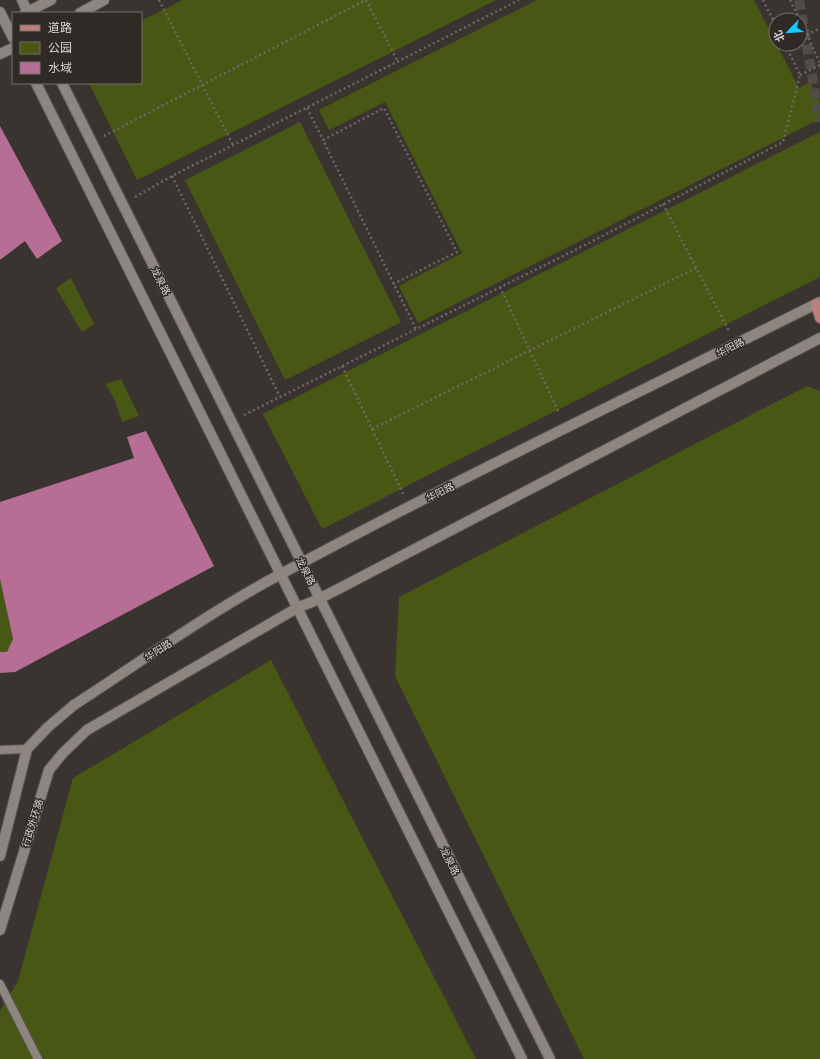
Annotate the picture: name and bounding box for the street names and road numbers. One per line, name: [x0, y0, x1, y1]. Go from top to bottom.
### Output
street label: 龙泉路: [148, 264, 174, 298]
street label: 华阳路: [713, 334, 747, 360]
street label: 华阳路: [423, 479, 457, 505]
street label: 龙泉路: [293, 554, 319, 588]
street label: 华阳路: [142, 636, 174, 664]
street label: 行政外环路: [18, 797, 46, 849]
street label: 龙泉路: [437, 844, 463, 878]

